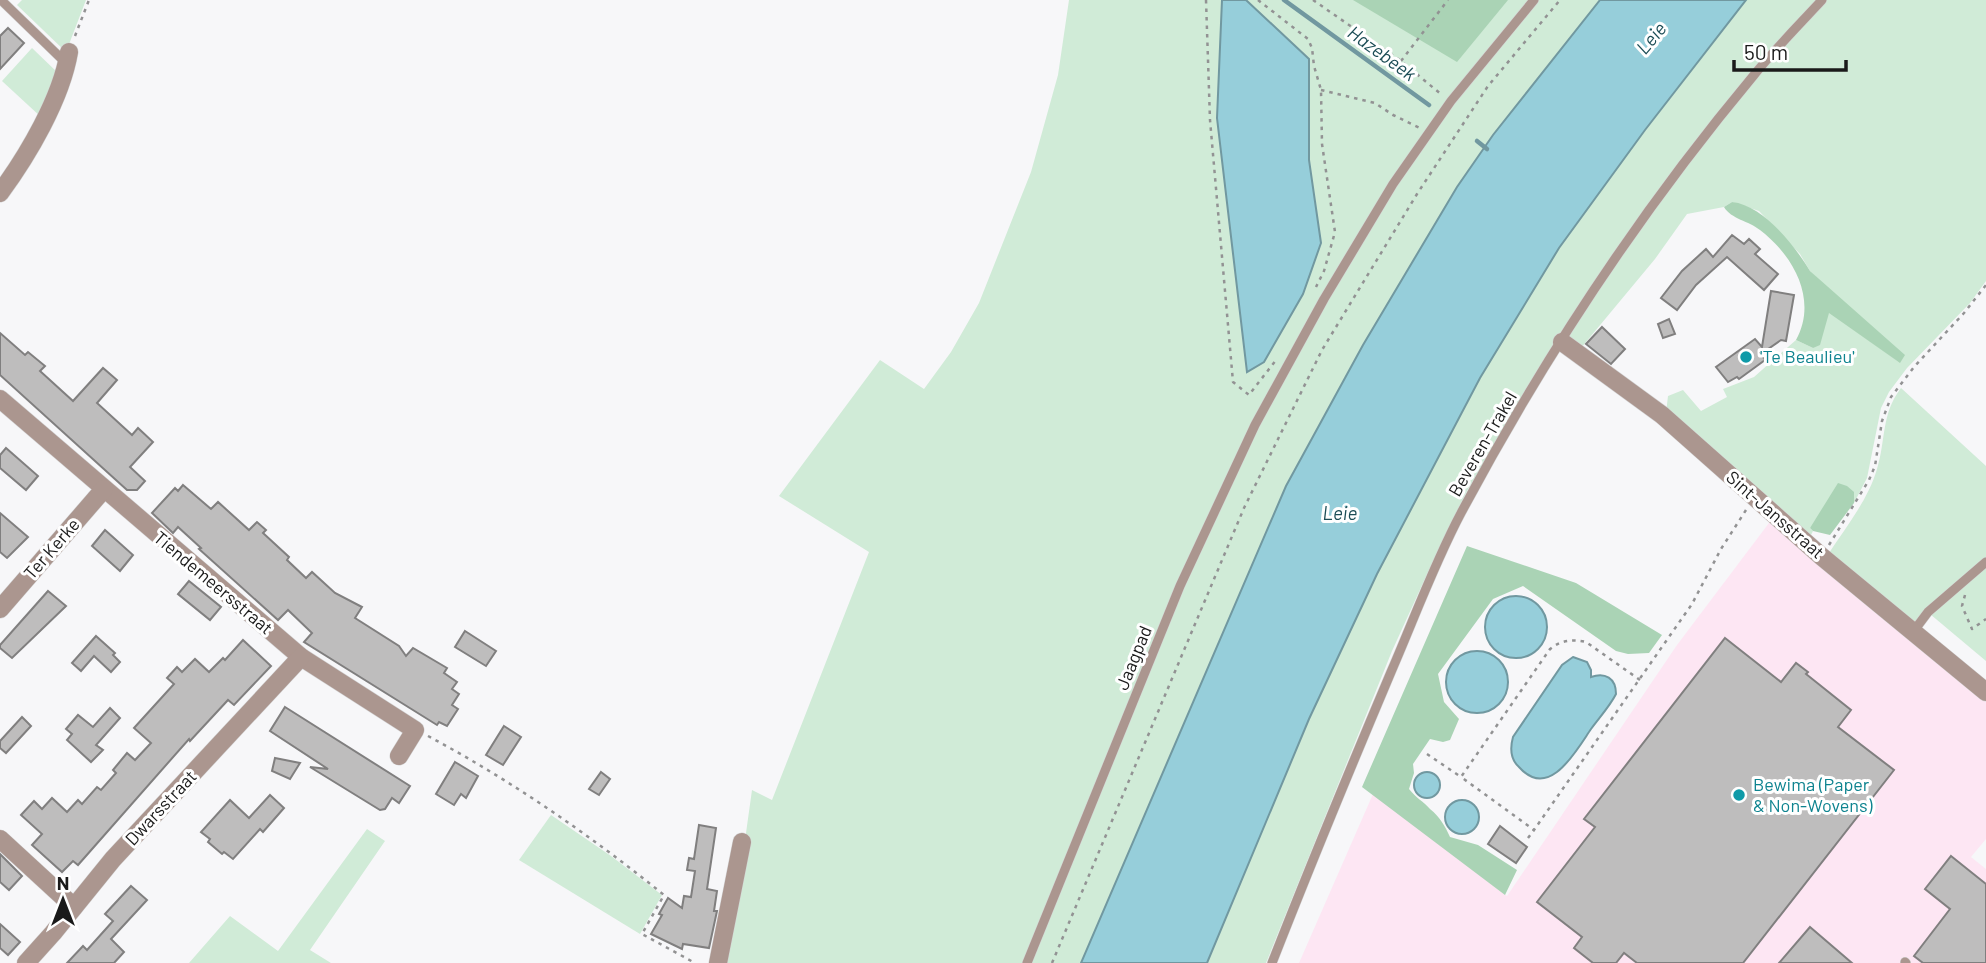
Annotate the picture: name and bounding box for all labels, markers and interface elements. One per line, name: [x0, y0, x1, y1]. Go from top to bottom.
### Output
water label: Leie: [1631, 17, 1671, 58]
water label: Hazebeek: [1344, 20, 1422, 86]
scale bar: [1734, 28, 1846, 72]
text: 50 m: [1744, 39, 1788, 64]
place label: 'Te Beaulieu': [1760, 345, 1855, 367]
marker: 'Te Beaulieu': [1738, 349, 1754, 365]
street label: Beveren-Trakel: [1443, 387, 1521, 500]
street label: Sint-Jansstraat: [1722, 466, 1829, 563]
water label: Leie: [1323, 501, 1358, 524]
street label: Ter Kerke: [19, 513, 84, 583]
street label: Tiendemeersstraat: [150, 526, 278, 638]
street label: Jaagpad: [1110, 622, 1156, 693]
street label: Dwarsstraat: [120, 765, 201, 849]
place label: Bewima (Paper & Non-Wovens): [1753, 773, 1873, 816]
marker: Bewima (Paper & Non-Wovens): [1731, 787, 1747, 803]
north arrow: [28, 865, 98, 935]
text: N: [57, 871, 69, 894]

